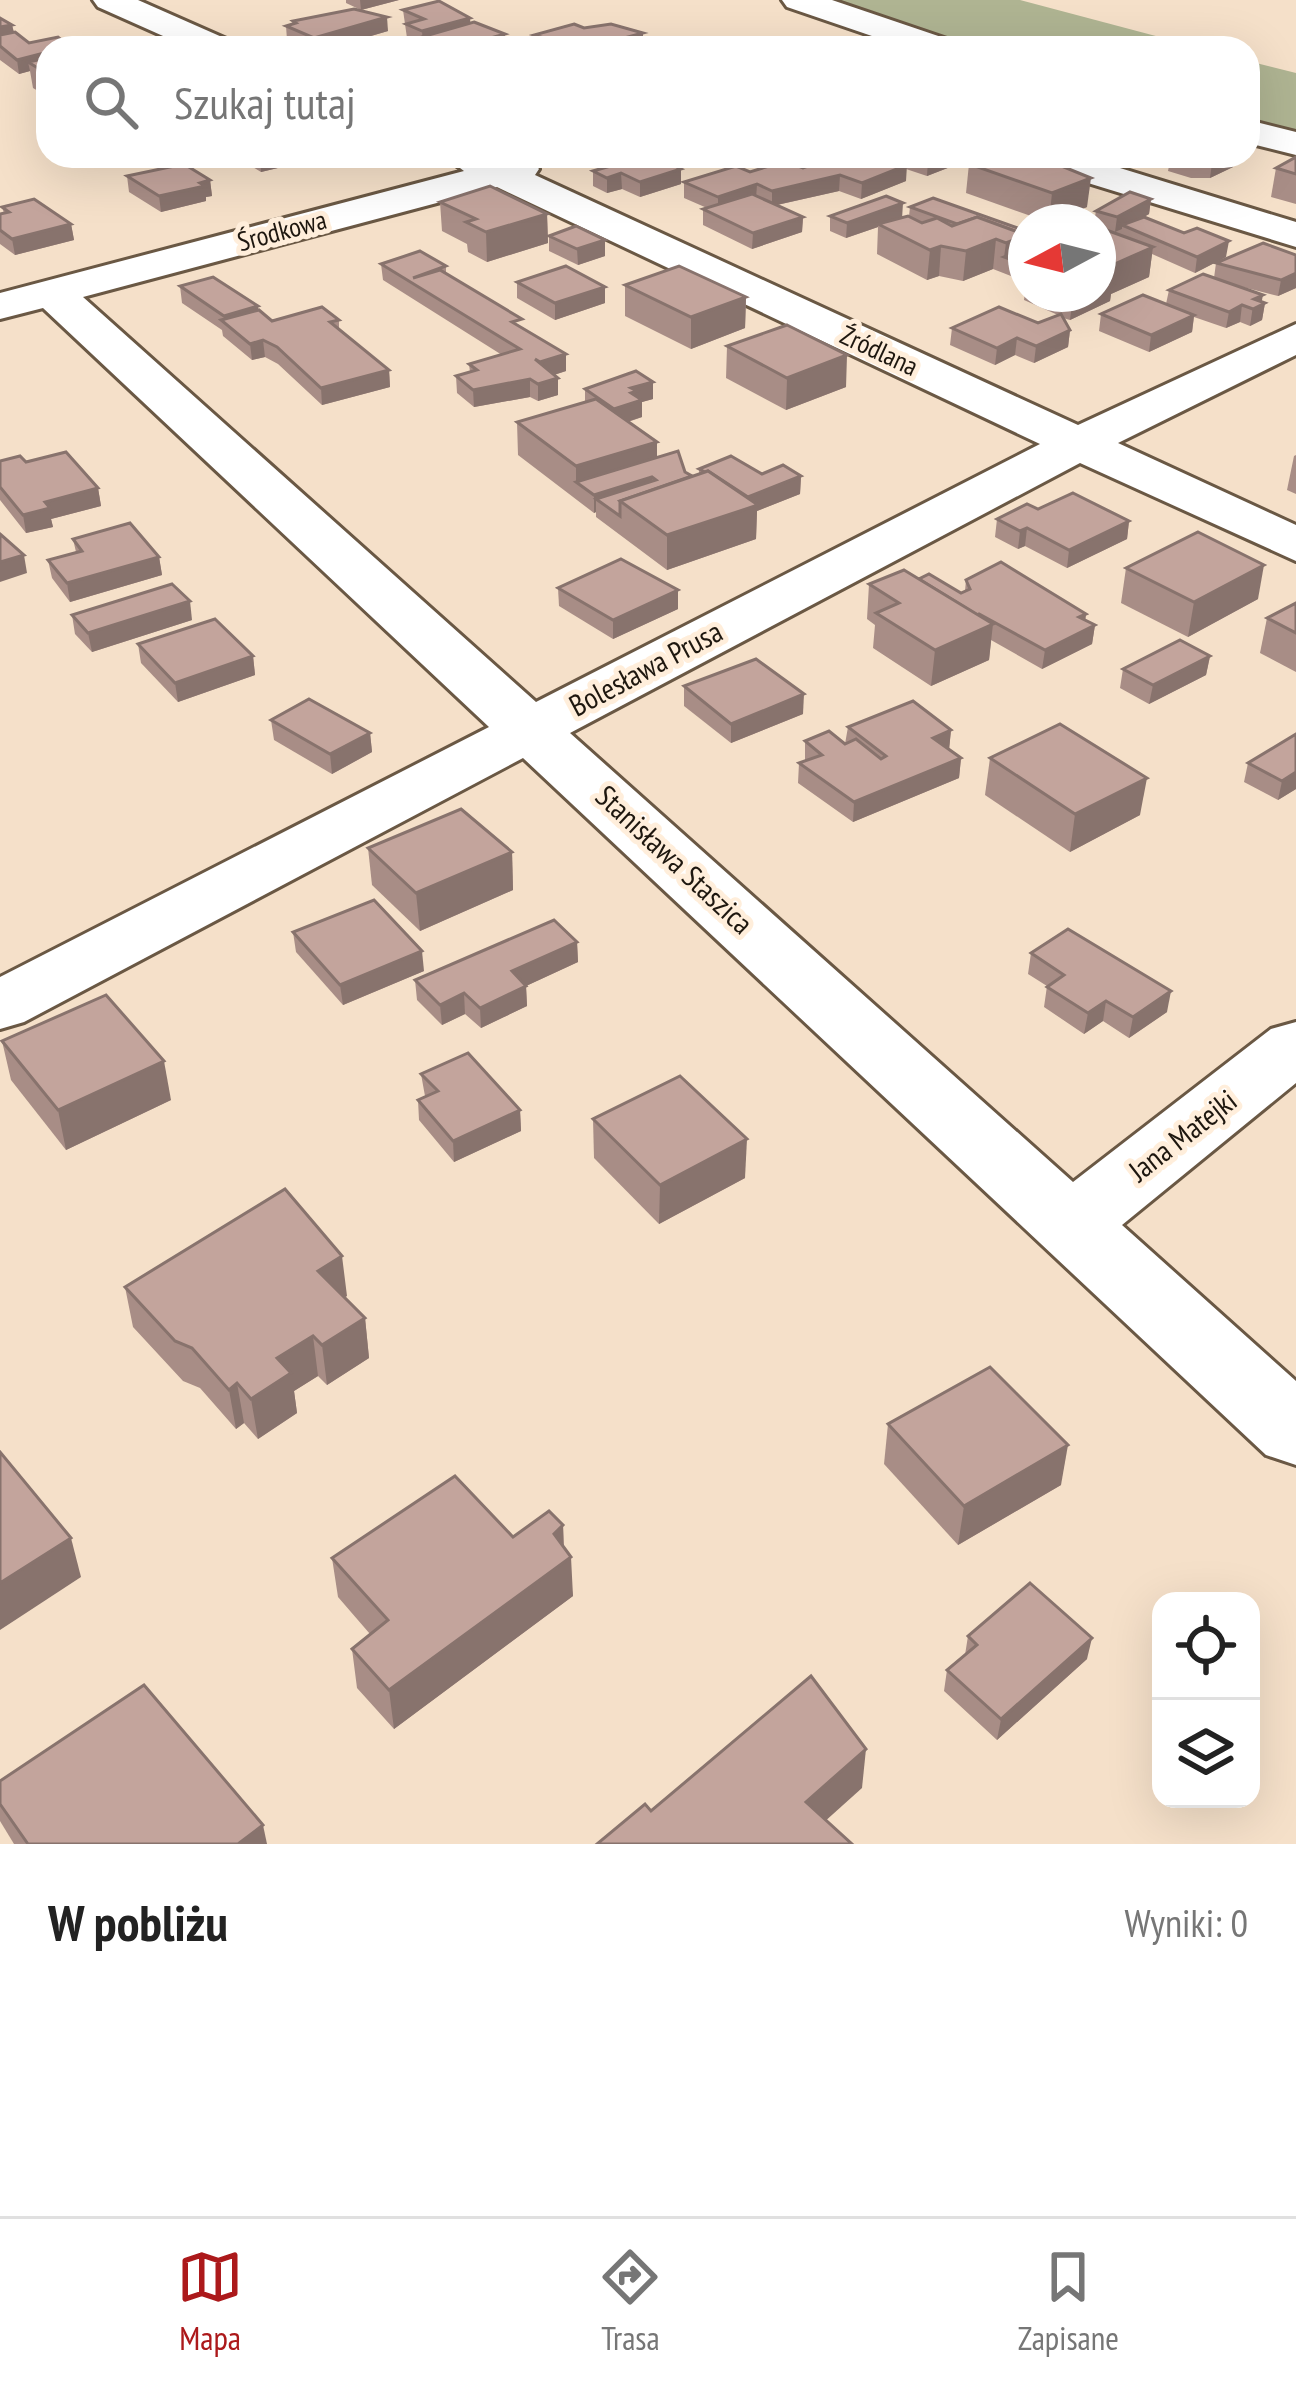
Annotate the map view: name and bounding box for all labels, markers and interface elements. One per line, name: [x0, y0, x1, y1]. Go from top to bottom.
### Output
search box: [36, 36, 1260, 168]
icon: search: [78, 69, 144, 135]
text: Szukaj tutaj: [174, 73, 356, 131]
street label: Środkowa: [234, 202, 330, 258]
north arrow: [1008, 204, 1116, 312]
street label: Źródlana: [835, 317, 924, 383]
street label: Bolesława Prusa: [562, 611, 729, 724]
street label: Stanisława Staszica: [588, 776, 762, 942]
street label: Jana Matejki: [1119, 1080, 1244, 1190]
map controls: [1152, 1592, 1260, 1808]
button: locate: [1152, 1592, 1260, 1700]
button: layers: [1152, 1700, 1260, 1808]
text: W pobliżu: [48, 1889, 228, 1955]
text: Wyniki: 0: [1125, 1897, 1248, 1948]
tab: Mapa: [177, 2244, 243, 2359]
tab: Trasa: [597, 2244, 663, 2359]
tab: Zapisane: [1018, 2244, 1119, 2359]

